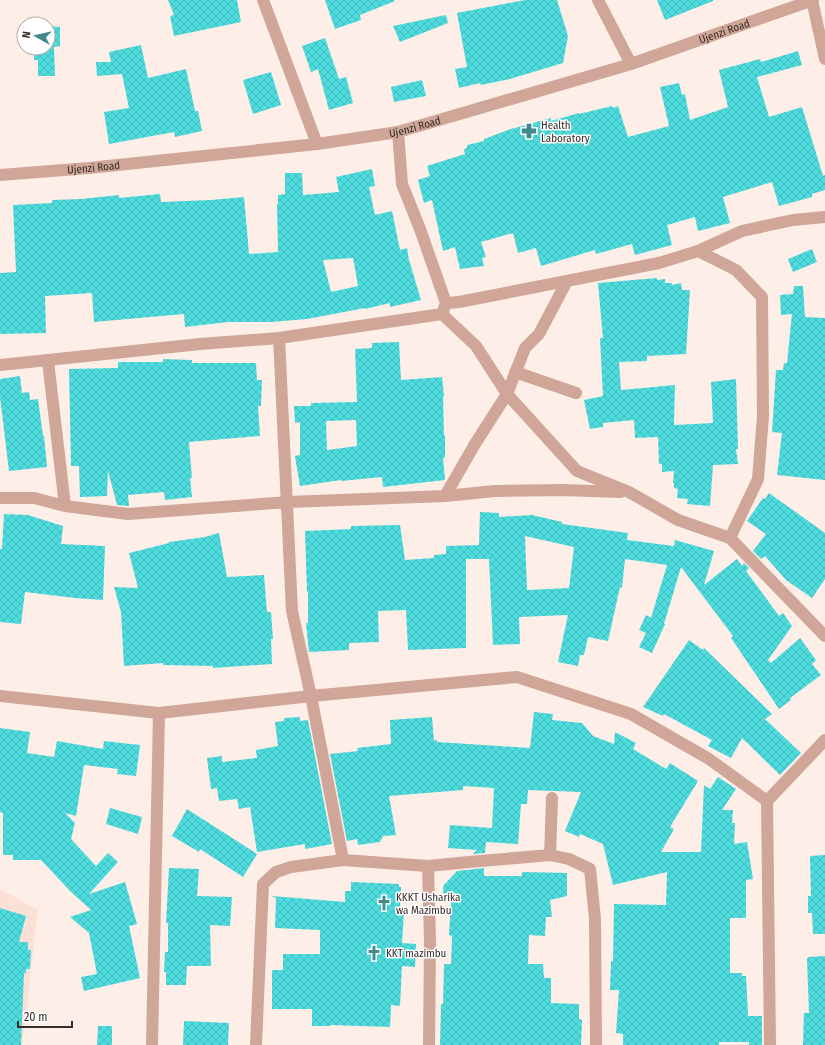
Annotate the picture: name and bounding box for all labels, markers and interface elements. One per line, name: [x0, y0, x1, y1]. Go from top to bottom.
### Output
north arrow: [16, 16, 56, 56]
street label: Ujenzi Road: [697, 16, 751, 46]
text: N: [20, 31, 33, 39]
street label: Ujenzi Road: [388, 113, 442, 140]
place label: Health Laboratory: [541, 119, 590, 145]
pharmacy icon: Health Laboratory: [520, 122, 538, 140]
street label: Ujenzi Road: [67, 158, 121, 176]
place label: KKKT Usharika wa Mazimbu: [396, 891, 460, 917]
church icon: KKKT Usharika wa Mazimbu: [375, 894, 393, 912]
church icon: KKT mazimbu: [365, 944, 383, 962]
place label: KKT mazimbu: [386, 947, 446, 960]
scale bar: [18, 1003, 72, 1029]
text: 20 m: [24, 1010, 48, 1024]

